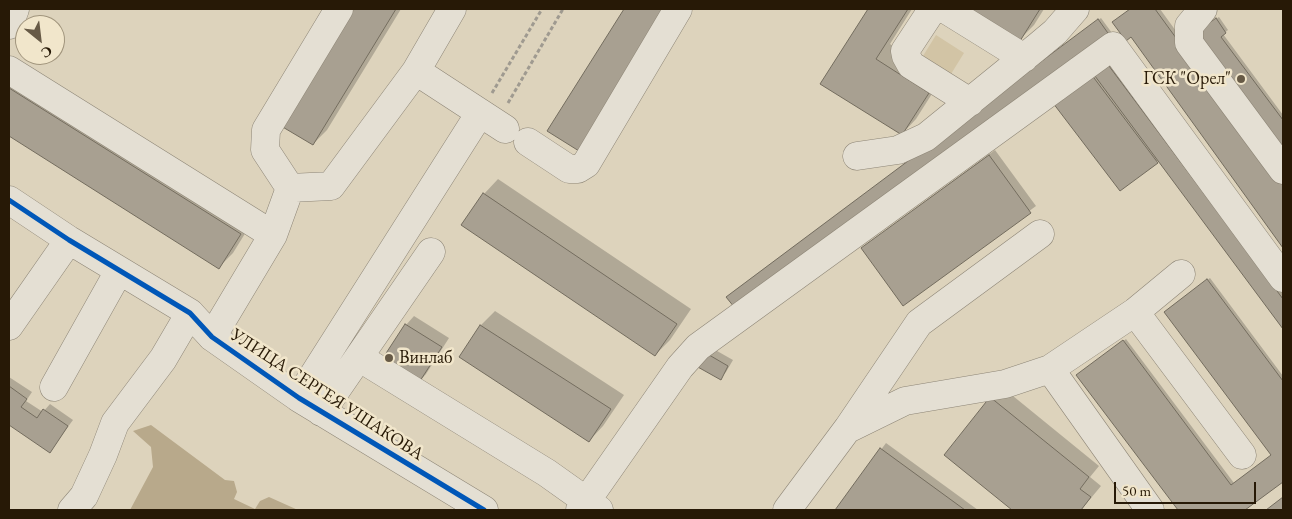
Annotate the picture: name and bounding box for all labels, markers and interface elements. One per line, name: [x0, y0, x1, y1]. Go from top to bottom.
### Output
north arrow: [15, 15, 65, 65]
text: С: [38, 42, 55, 63]
place label: ГСК "Орел": [1143, 68, 1231, 90]
marker: ГСК "Орел": [1235, 73, 1247, 85]
street label: УЛИЦА СЕРГЕЯ УШАКОВА: [226, 324, 428, 466]
place label: Винлаб: [399, 347, 453, 369]
marker: Винлаб: [383, 352, 395, 364]
scale bar: [1117, 472, 1260, 504]
text: 50 m: [1122, 481, 1151, 500]

